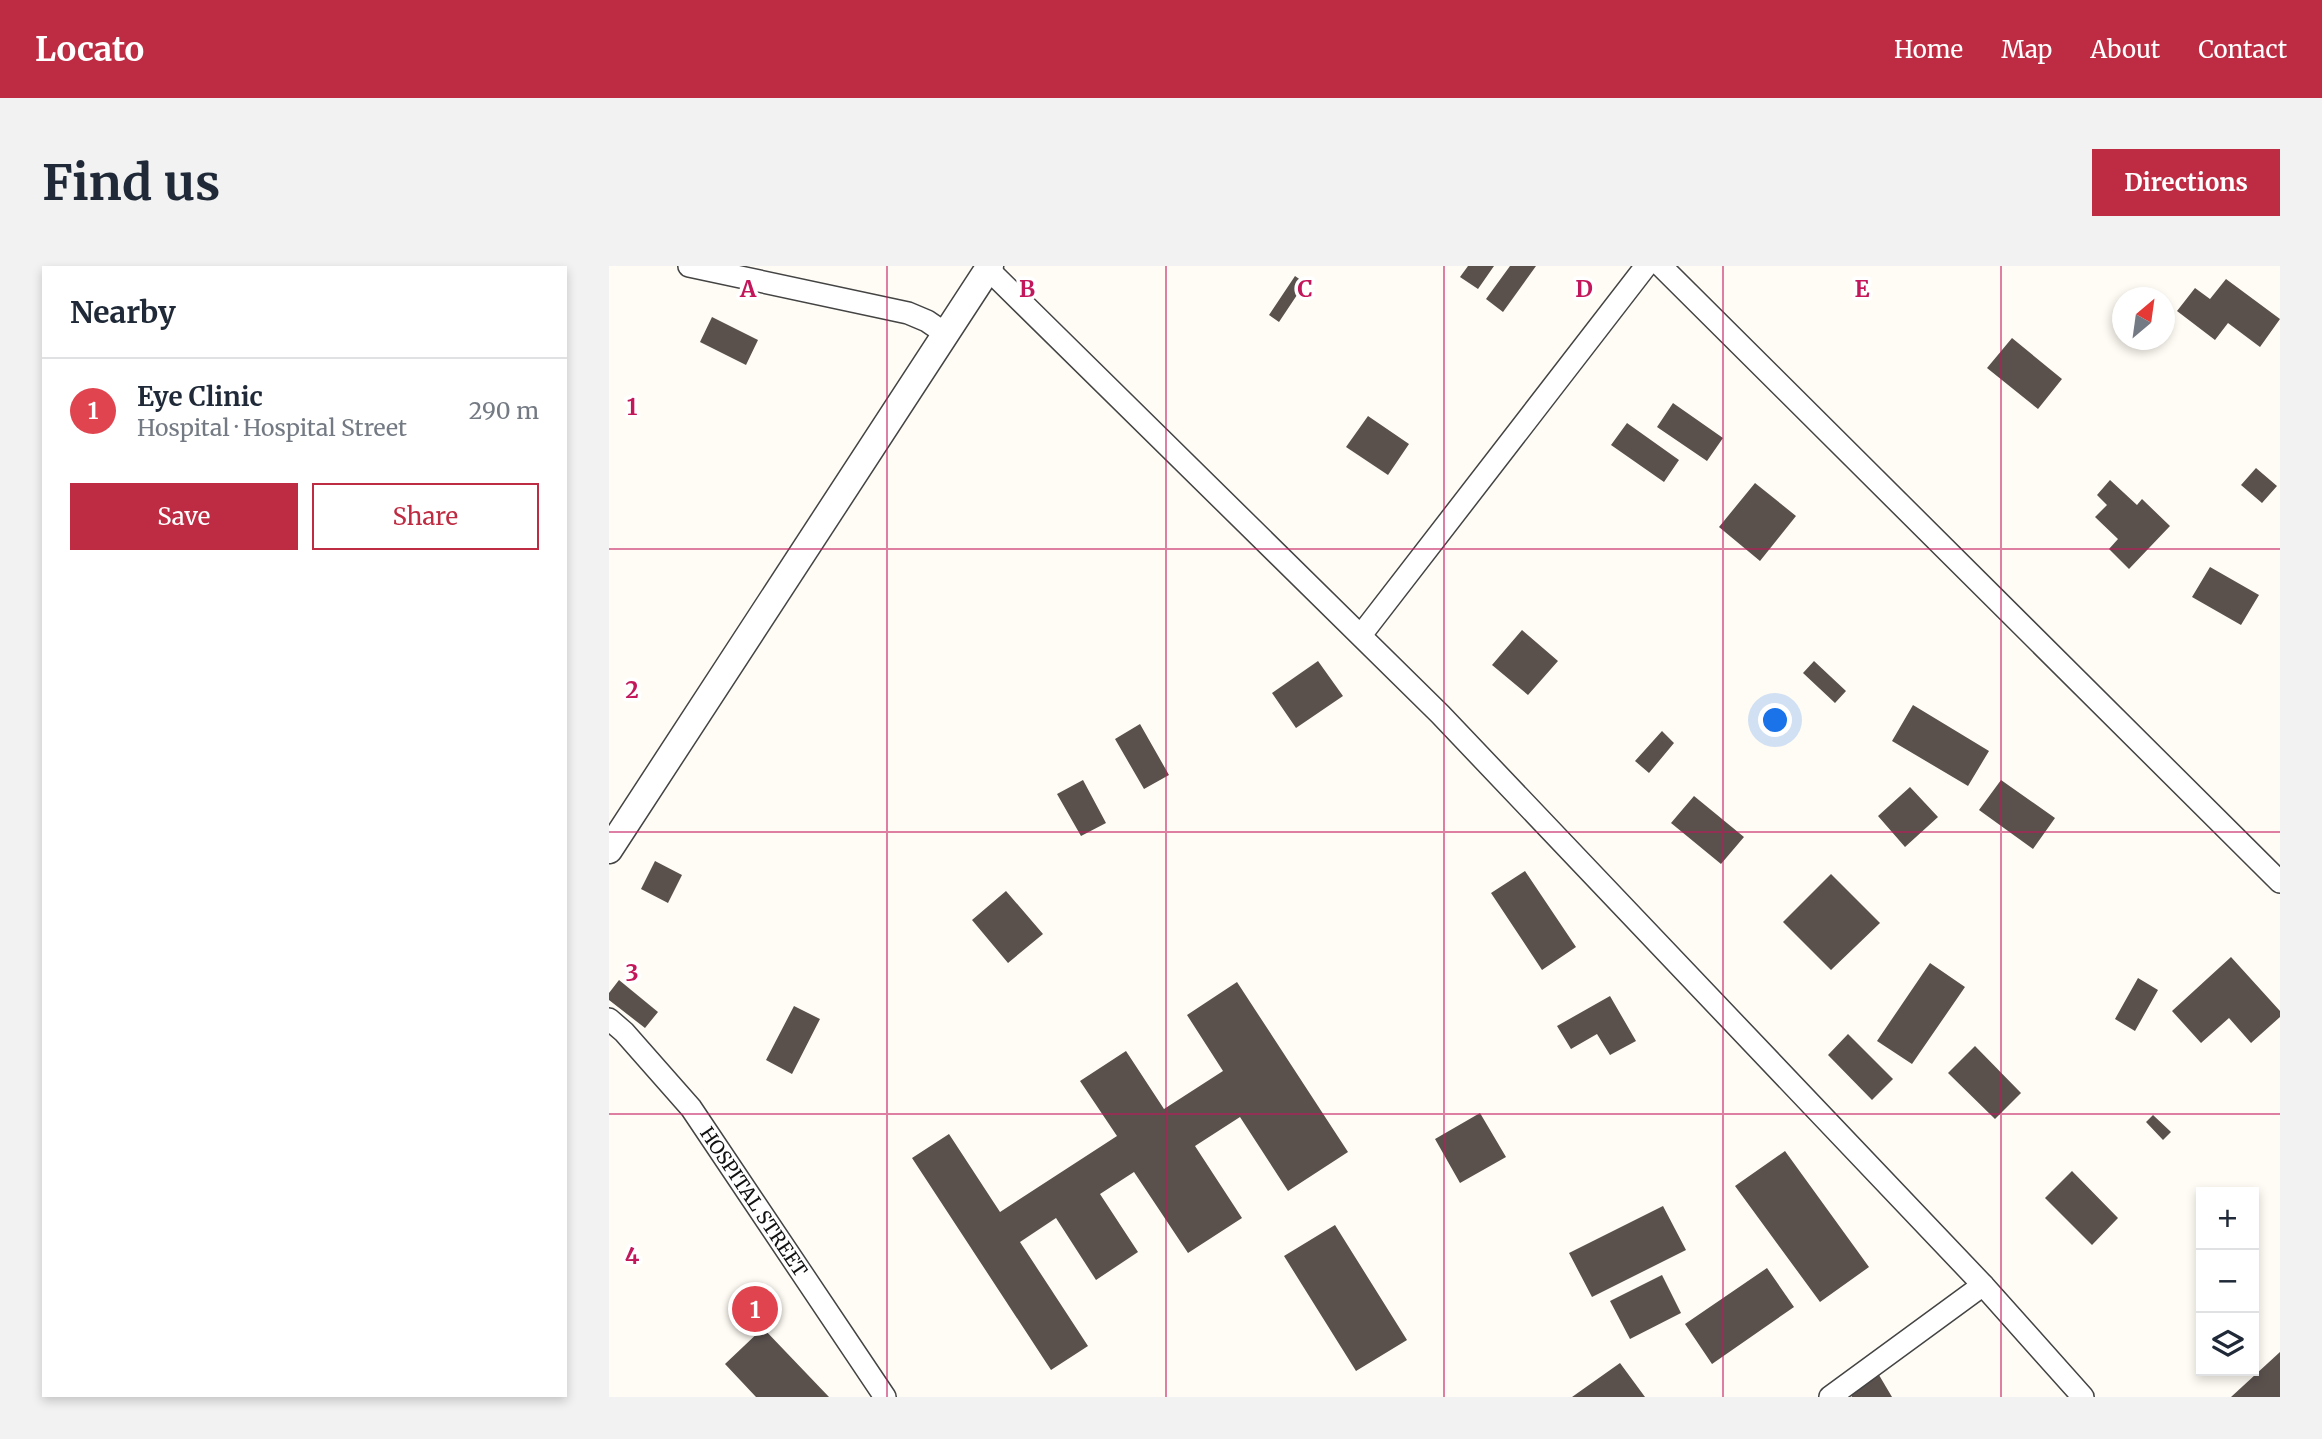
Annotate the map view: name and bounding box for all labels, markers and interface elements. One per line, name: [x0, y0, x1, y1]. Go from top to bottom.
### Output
text: Locato: [35, 29, 144, 70]
text: Home: [1894, 34, 1963, 65]
text: Map: [2001, 34, 2052, 65]
text: About: [2090, 34, 2160, 65]
text: Contact: [2198, 34, 2287, 65]
button: Directions: [2092, 149, 2280, 216]
text: Find us: [42, 152, 220, 213]
text: A: [739, 274, 757, 303]
text: B: [1019, 274, 1035, 303]
text: C: [1297, 274, 1313, 303]
text: D: [1575, 274, 1593, 303]
text: E: [1854, 274, 1870, 303]
north arrow: [2112, 287, 2175, 350]
text: Nearby: [70, 293, 176, 331]
text: Eye Clinic: [137, 380, 263, 413]
text: 1: [627, 392, 638, 421]
text: 1: [88, 396, 98, 425]
text: 290 m: [469, 396, 539, 425]
text: Hospital · Hospital Street: [137, 413, 407, 442]
button: Save: [70, 483, 298, 550]
button: Share: [312, 483, 539, 550]
text: 2: [625, 675, 639, 704]
your location: [1758, 703, 1792, 737]
text: 3: [625, 958, 639, 987]
street label: HOSPITAL STREET: [695, 1122, 813, 1281]
map controls: [2196, 1187, 2259, 1376]
button: +: [2196, 1187, 2259, 1250]
text: 4: [625, 1241, 640, 1270]
button: −: [2196, 1250, 2259, 1313]
pin: 1: [732, 1283, 778, 1335]
button: layers: [2196, 1313, 2259, 1376]

